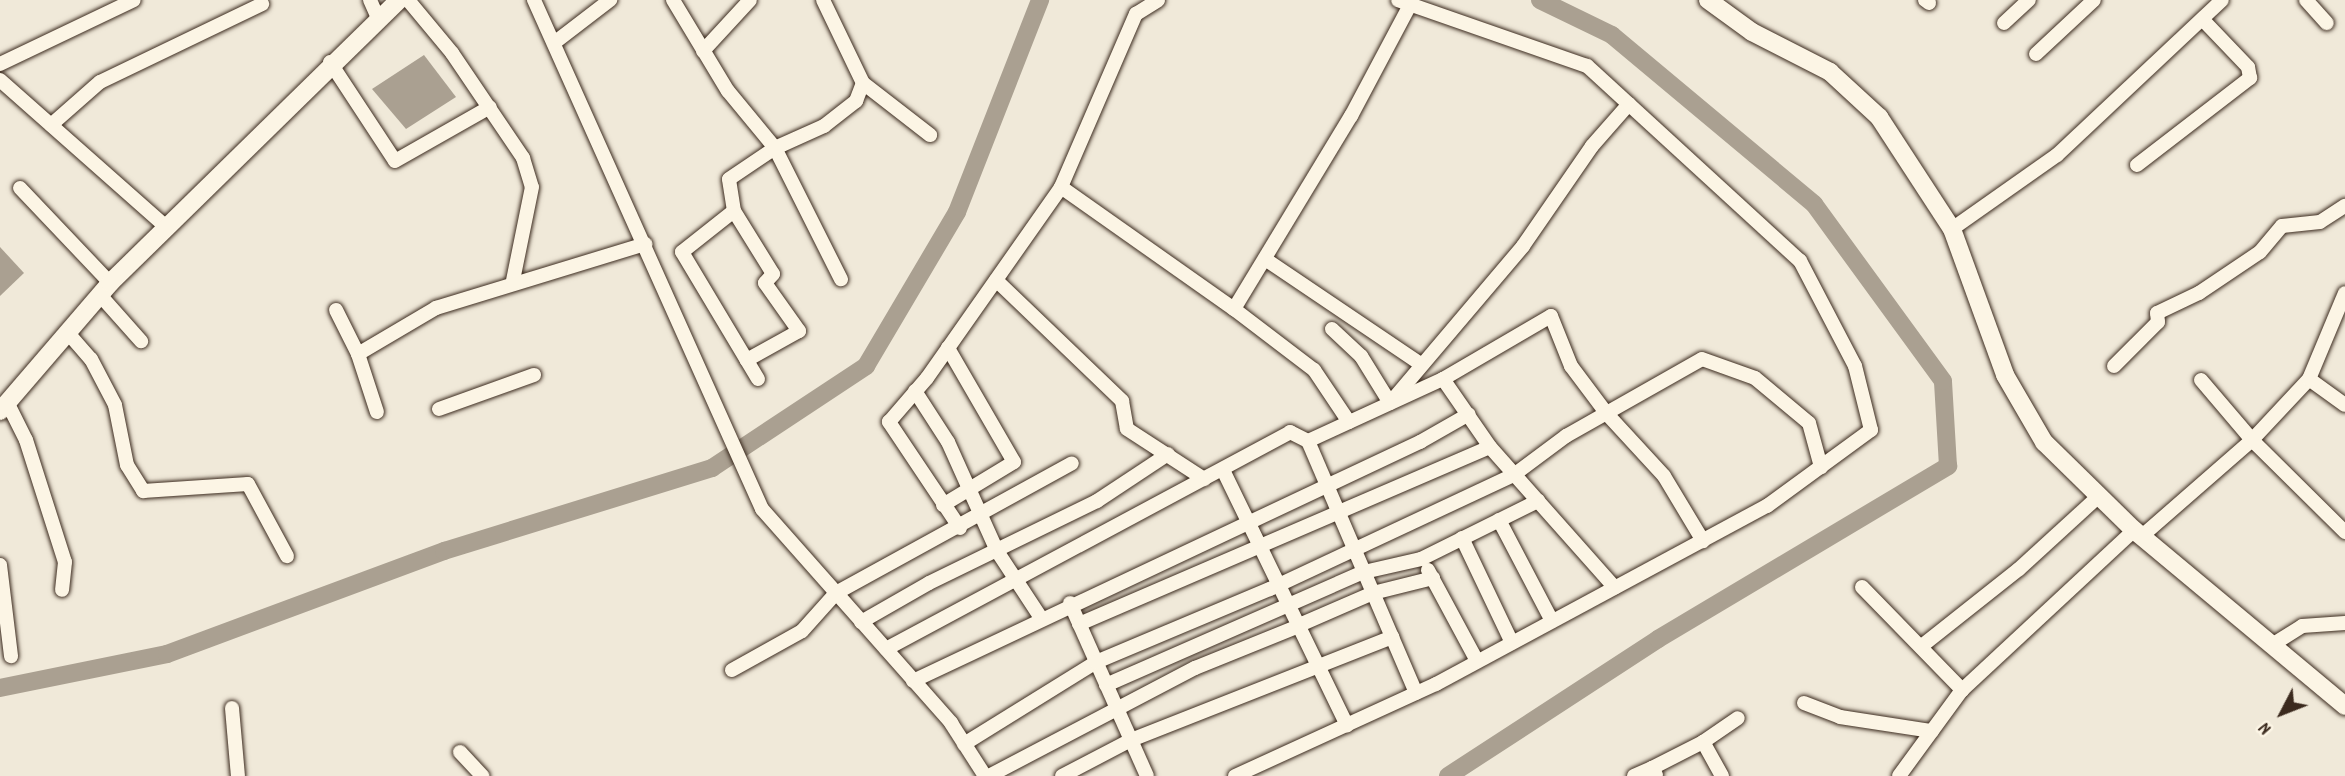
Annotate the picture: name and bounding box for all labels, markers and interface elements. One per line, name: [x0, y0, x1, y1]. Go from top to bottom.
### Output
north arrow: [2247, 678, 2317, 748]
text: N: [2253, 715, 2279, 740]

